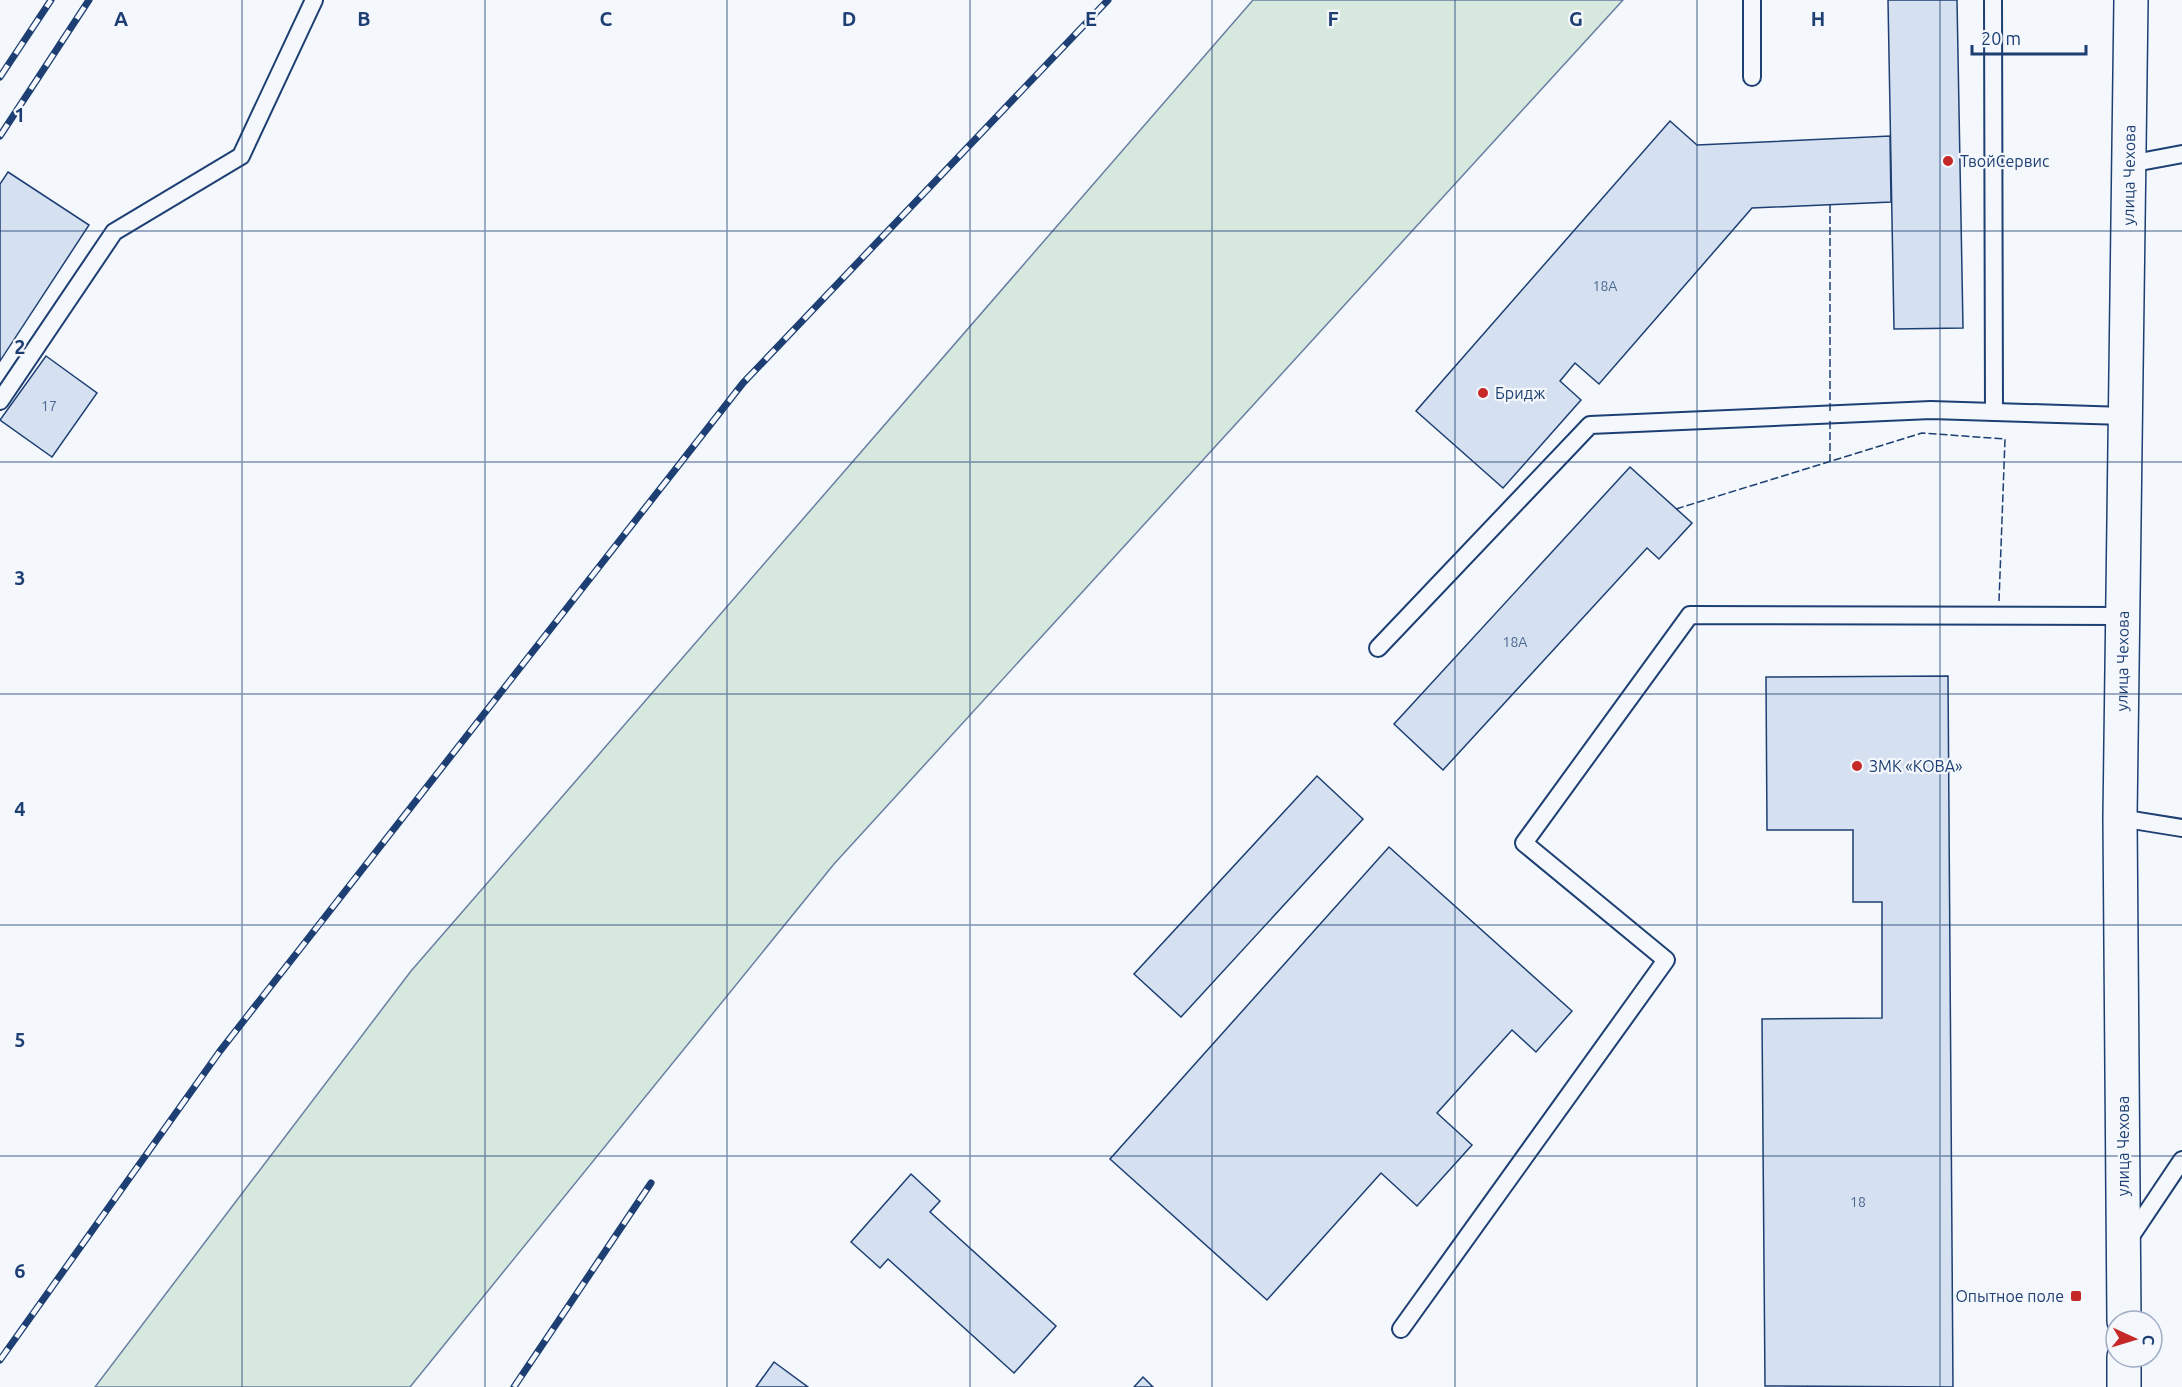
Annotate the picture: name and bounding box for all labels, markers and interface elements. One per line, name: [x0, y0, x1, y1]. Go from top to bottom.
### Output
text: A: [114, 7, 128, 30]
text: B: [357, 7, 371, 30]
text: C: [600, 7, 613, 30]
text: D: [842, 7, 856, 30]
text: E: [1085, 7, 1097, 30]
text: F: [1327, 7, 1339, 30]
text: G: [1569, 7, 1583, 30]
text: H: [1811, 7, 1825, 30]
scale bar: [1972, 18, 2086, 56]
text: 20 m: [1981, 28, 2021, 48]
text: 1: [14, 103, 26, 126]
street label: улица Чехова: [2119, 125, 2138, 225]
place label: ТвойСервис: [1960, 152, 2050, 170]
marker: ТвойСервис: [1941, 154, 1955, 168]
house number: 18А: [1593, 278, 1617, 294]
text: 2: [14, 335, 26, 358]
place label: Бридж: [1495, 384, 1545, 402]
marker: Бридж: [1476, 386, 1490, 400]
house number: 17: [41, 398, 57, 414]
text: 3: [14, 566, 26, 589]
street label: улица Чехова: [2112, 611, 2132, 711]
house number: 18А: [1503, 634, 1527, 650]
place label: ЗМК «КОВА»: [1869, 757, 1963, 775]
marker: ЗМК «КОВА»: [1850, 759, 1864, 773]
text: 4: [14, 797, 26, 820]
text: 5: [14, 1028, 26, 1051]
street label: улица Чехова: [2114, 1096, 2132, 1196]
house number: 18: [1850, 1194, 1866, 1210]
text: 6: [14, 1259, 26, 1282]
place label: Опытное поле: [1955, 1287, 2064, 1305]
marker: Опытное поле: [2069, 1289, 2083, 1303]
north arrow: [2104, 1309, 2164, 1369]
text: С: [2140, 1334, 2158, 1346]

